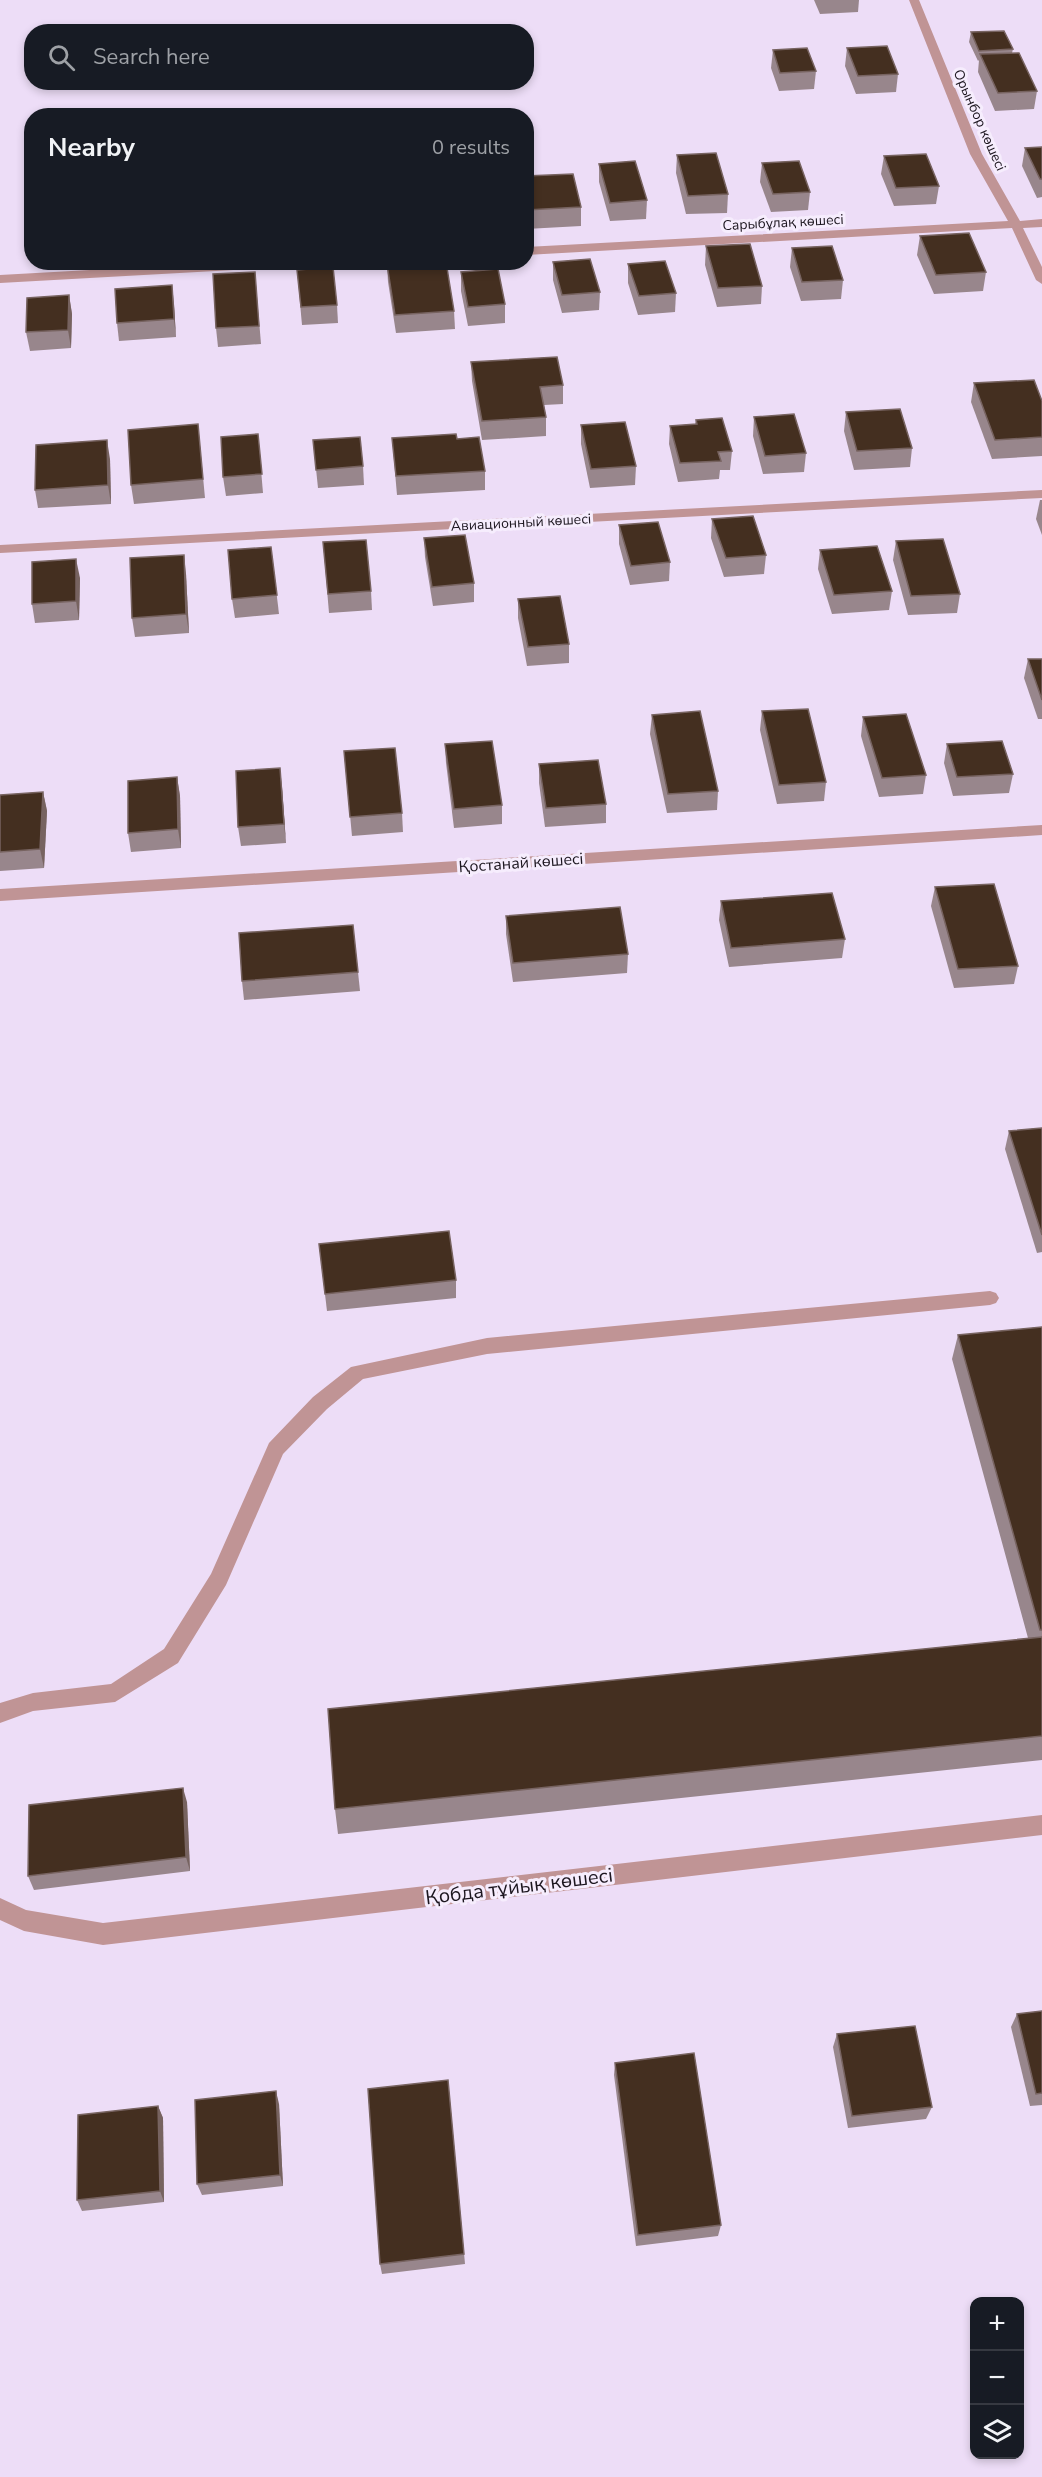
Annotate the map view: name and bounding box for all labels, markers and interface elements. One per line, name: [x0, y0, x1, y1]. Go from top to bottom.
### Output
search box: [24, 24, 534, 90]
icon: search: [45, 41, 78, 74]
text: Search here: [93, 42, 210, 72]
street label: Орынбор көшесі: [949, 66, 1010, 174]
text: Nearby: [48, 130, 135, 165]
text: 0 results: [432, 134, 510, 161]
street label: Сарыбұлақ көшесі: [722, 210, 844, 235]
street label: Авиационный көшесі: [450, 509, 592, 536]
street label: Қостанай көшесі: [458, 848, 584, 878]
street label: Қобда тұйық көшесі: [424, 1862, 614, 1911]
map controls: [970, 2297, 1024, 2459]
button: +: [970, 2297, 1024, 2351]
button: −: [970, 2351, 1024, 2405]
button: layers: [970, 2405, 1024, 2459]

